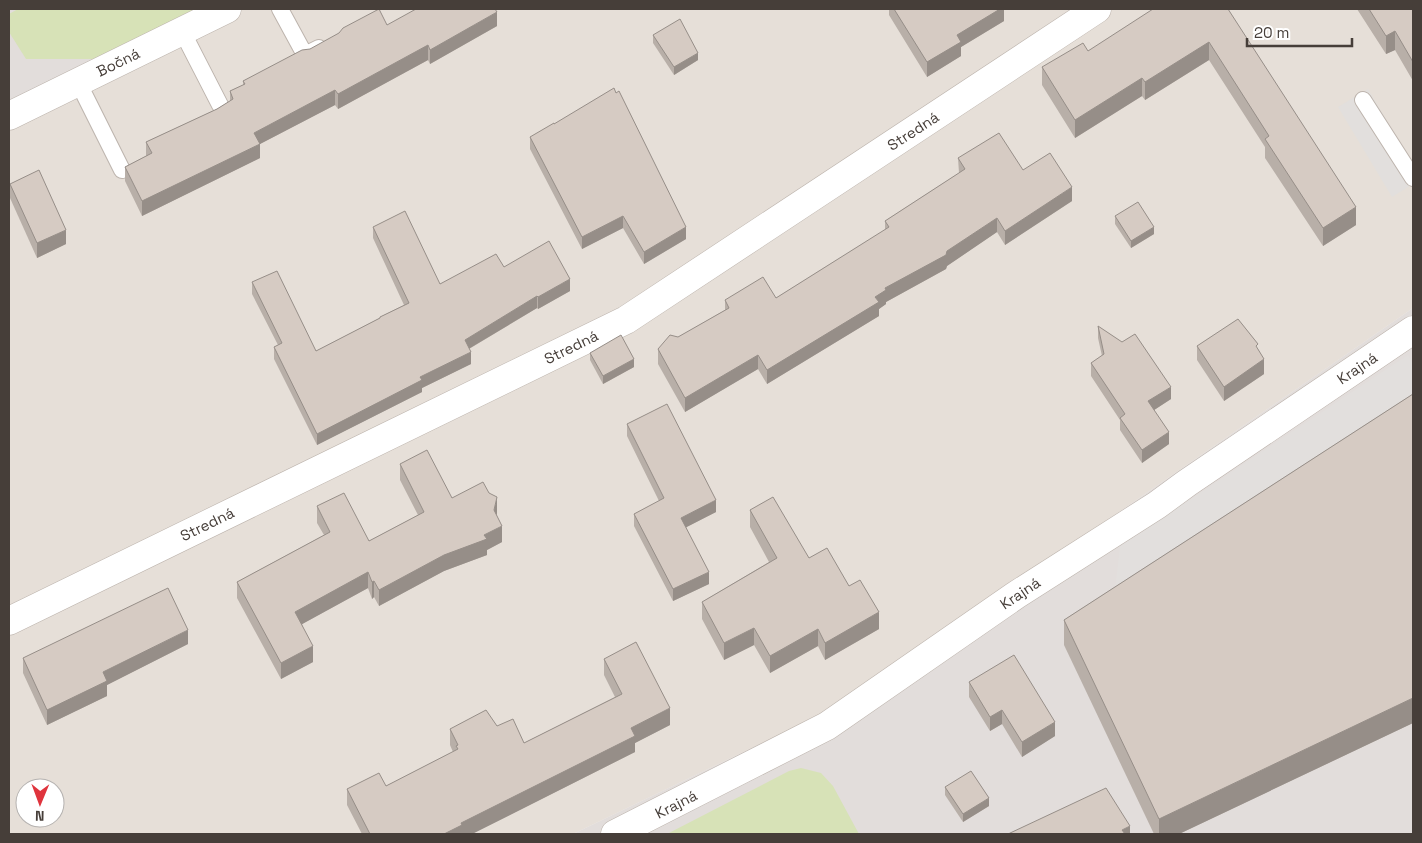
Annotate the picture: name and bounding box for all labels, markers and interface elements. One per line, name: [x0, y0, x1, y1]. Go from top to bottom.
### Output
scale bar: [1247, 15, 1352, 47]
text: 20 m: [1254, 23, 1289, 42]
street label: Bočná: [93, 43, 143, 81]
street label: Stredná: [884, 107, 943, 155]
street label: Stredná: [541, 326, 601, 368]
street label: Krajná: [1333, 347, 1381, 388]
street label: Stredná: [177, 503, 237, 545]
street label: Krajná: [996, 572, 1044, 613]
north arrow: [15, 778, 65, 828]
street label: Krajná: [652, 785, 701, 823]
text: N: [35, 807, 45, 825]

